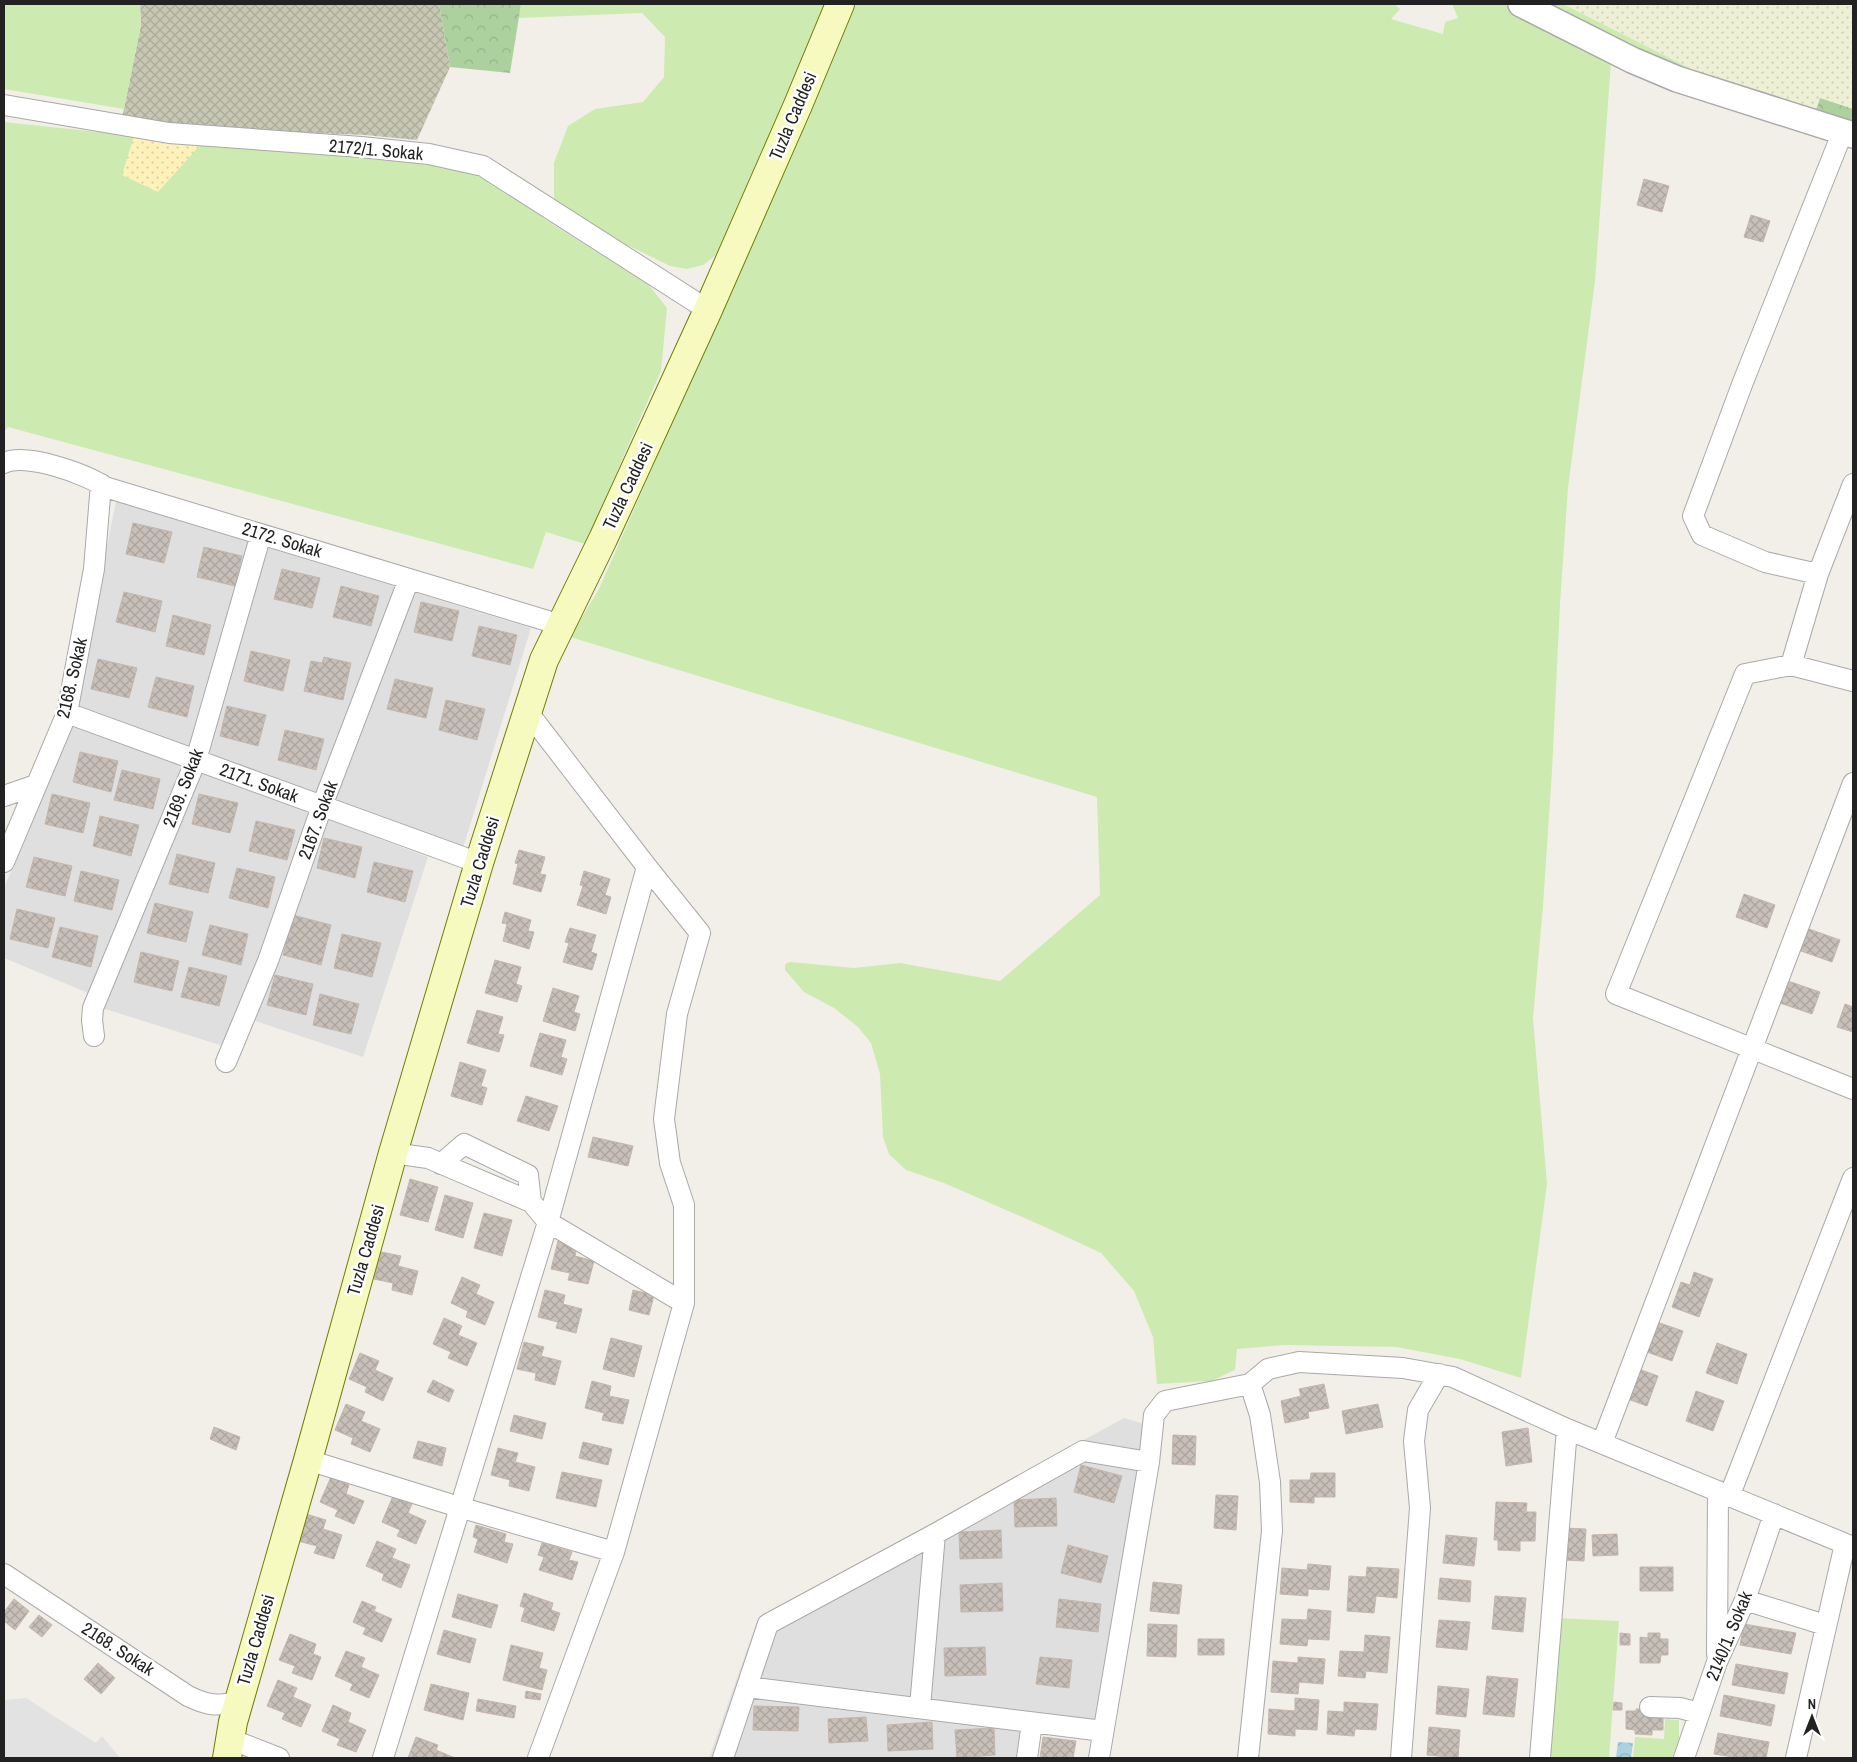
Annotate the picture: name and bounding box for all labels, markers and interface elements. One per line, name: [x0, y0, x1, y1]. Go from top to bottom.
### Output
street label: Tuzla Caddesi: [763, 68, 822, 164]
street label: 2172/1. Sokak: [328, 133, 425, 166]
street label: Tuzla Caddesi: [596, 438, 659, 534]
street label: 2172. Sokak: [239, 516, 326, 564]
street label: 2168. Sokak: [50, 634, 93, 721]
street label: 2169. Sokak: [156, 744, 209, 831]
street label: 2171. Sokak: [216, 757, 303, 809]
street label: 2167. Sokak: [292, 776, 344, 863]
street label: Tuzla Caddesi: [454, 813, 505, 910]
street label: Tuzla Caddesi: [341, 1201, 390, 1298]
street label: 2140/1. Sokak: [1699, 1587, 1758, 1684]
street label: Tuzla Caddesi: [231, 1591, 280, 1688]
street label: 2168. Sokak: [77, 1616, 160, 1682]
north arrow: [1787, 1692, 1837, 1742]
text: N: [1808, 1695, 1816, 1713]

